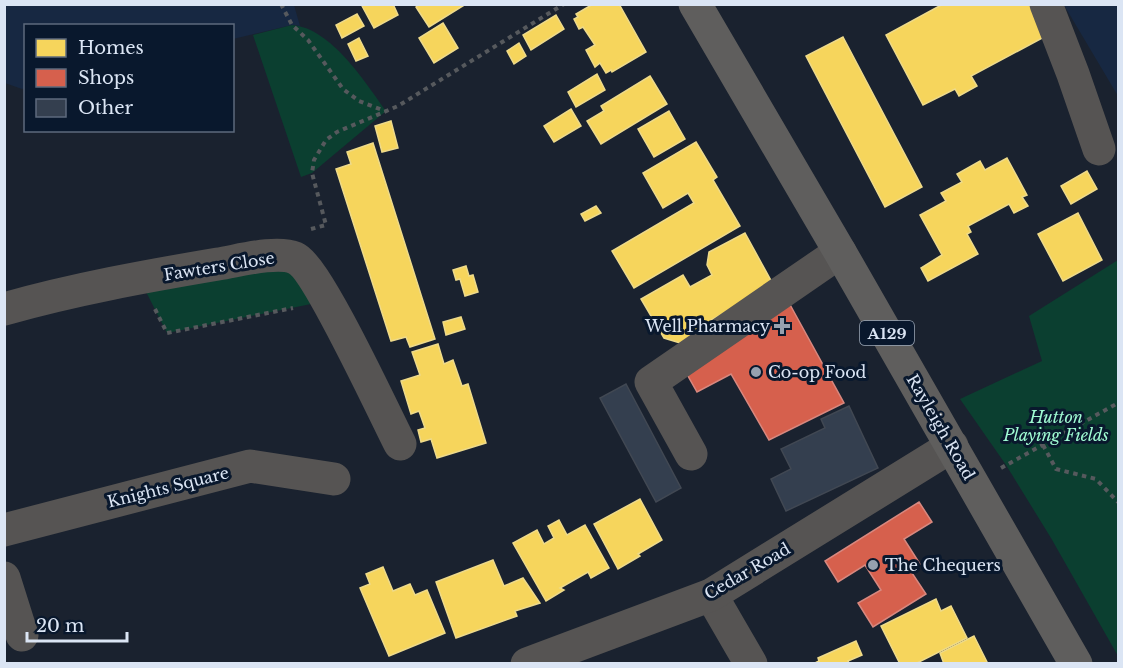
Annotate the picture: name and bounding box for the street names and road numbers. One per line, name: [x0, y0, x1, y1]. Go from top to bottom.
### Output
street label: Fawters Close: [162, 247, 276, 285]
road number: A129: [860, 321, 914, 345]
street label: Rayleigh Road: [903, 371, 979, 484]
street label: Knights Square: [105, 462, 231, 512]
street label: Cedar Road: [700, 538, 794, 604]

